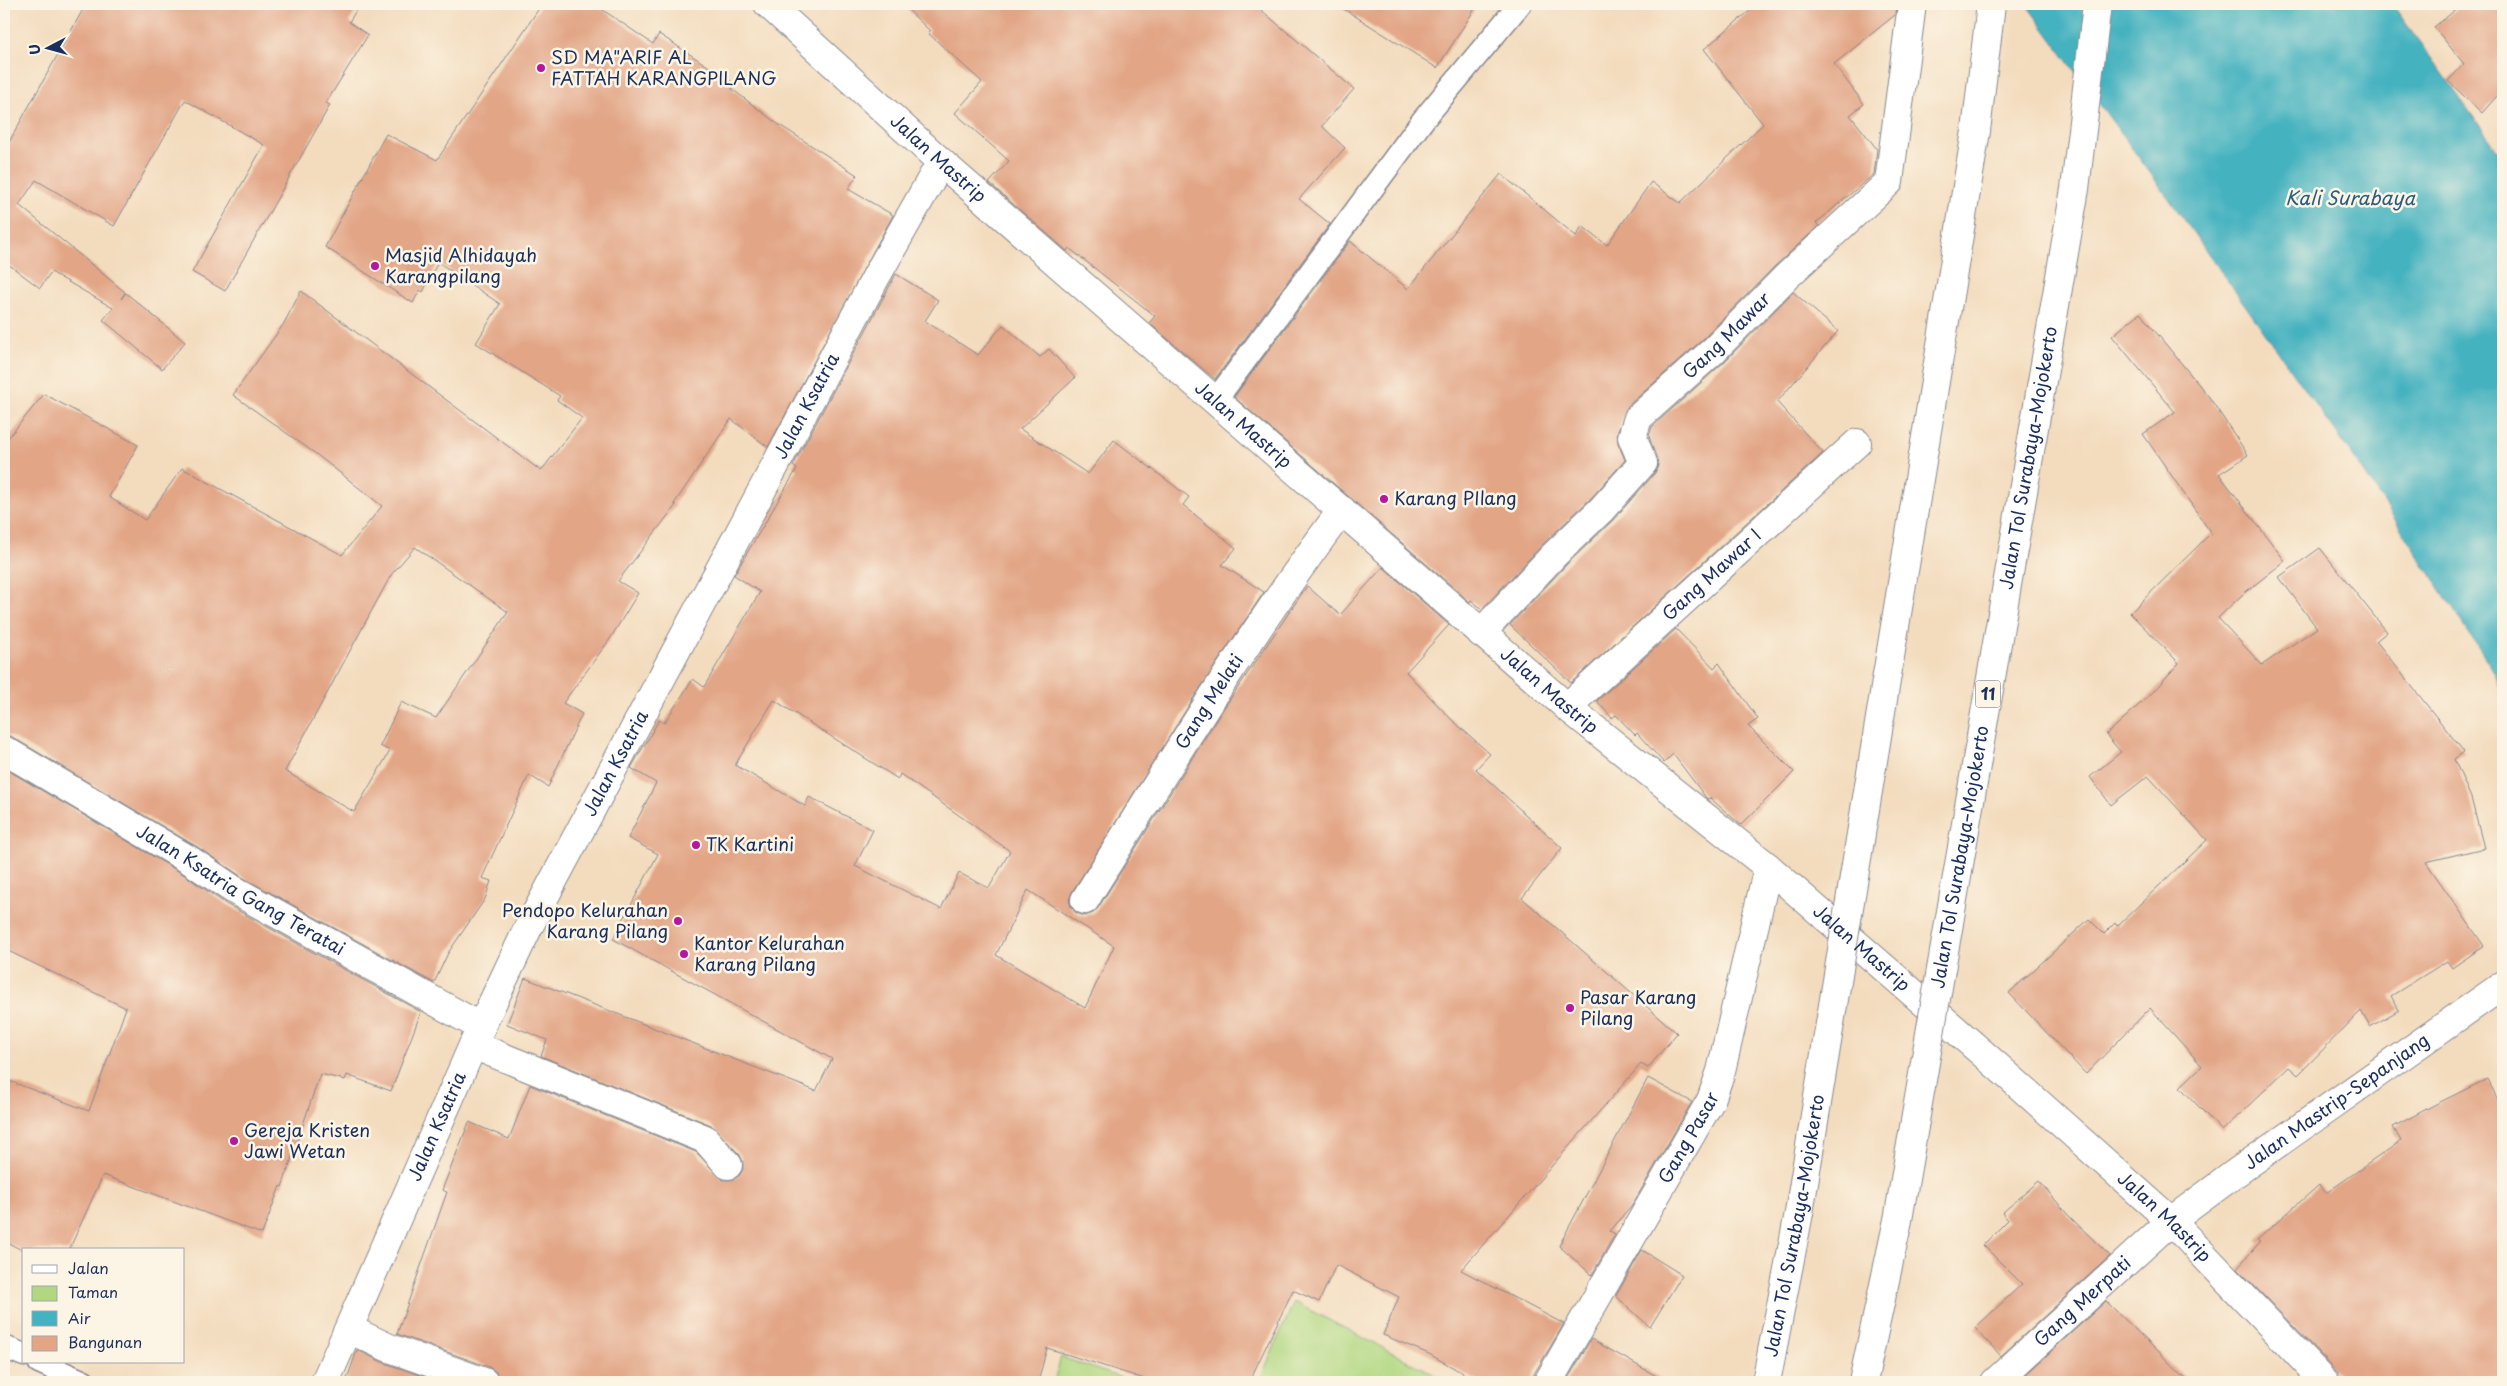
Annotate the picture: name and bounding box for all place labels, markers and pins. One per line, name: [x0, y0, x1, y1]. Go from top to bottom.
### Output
place label: SD MA"ARIF AL FATTAH KARANGPILANG: [551, 43, 777, 91]
marker: SD MA"ARIF AL FATTAH KARANGPILANG: [535, 62, 547, 74]
place label: Masjid Alhidayah Karangpilang: [385, 241, 537, 289]
marker: Masjid Alhidayah Karangpilang: [369, 260, 381, 272]
place label: Karang PIlang: [1394, 484, 1517, 511]
marker: Karang PIlang: [1378, 493, 1390, 505]
place label: TK Kartini: [706, 830, 794, 857]
marker: TK Kartini: [690, 839, 702, 851]
place label: Pendopo Kelurahan Karang Pilang: [502, 896, 668, 944]
marker: Pendopo Kelurahan Karang Pilang: [672, 915, 684, 927]
place label: Kantor Kelurahan Karang Pilang: [694, 929, 845, 977]
marker: Kantor Kelurahan Karang Pilang: [678, 948, 690, 960]
place label: Pasar Karang Pilang: [1580, 983, 1696, 1031]
marker: Pasar Karang Pilang: [1564, 1002, 1576, 1014]
place label: Gereja Kristen Jawi Wetan: [244, 1116, 370, 1164]
marker: Gereja Kristen Jawi Wetan: [228, 1135, 240, 1147]

